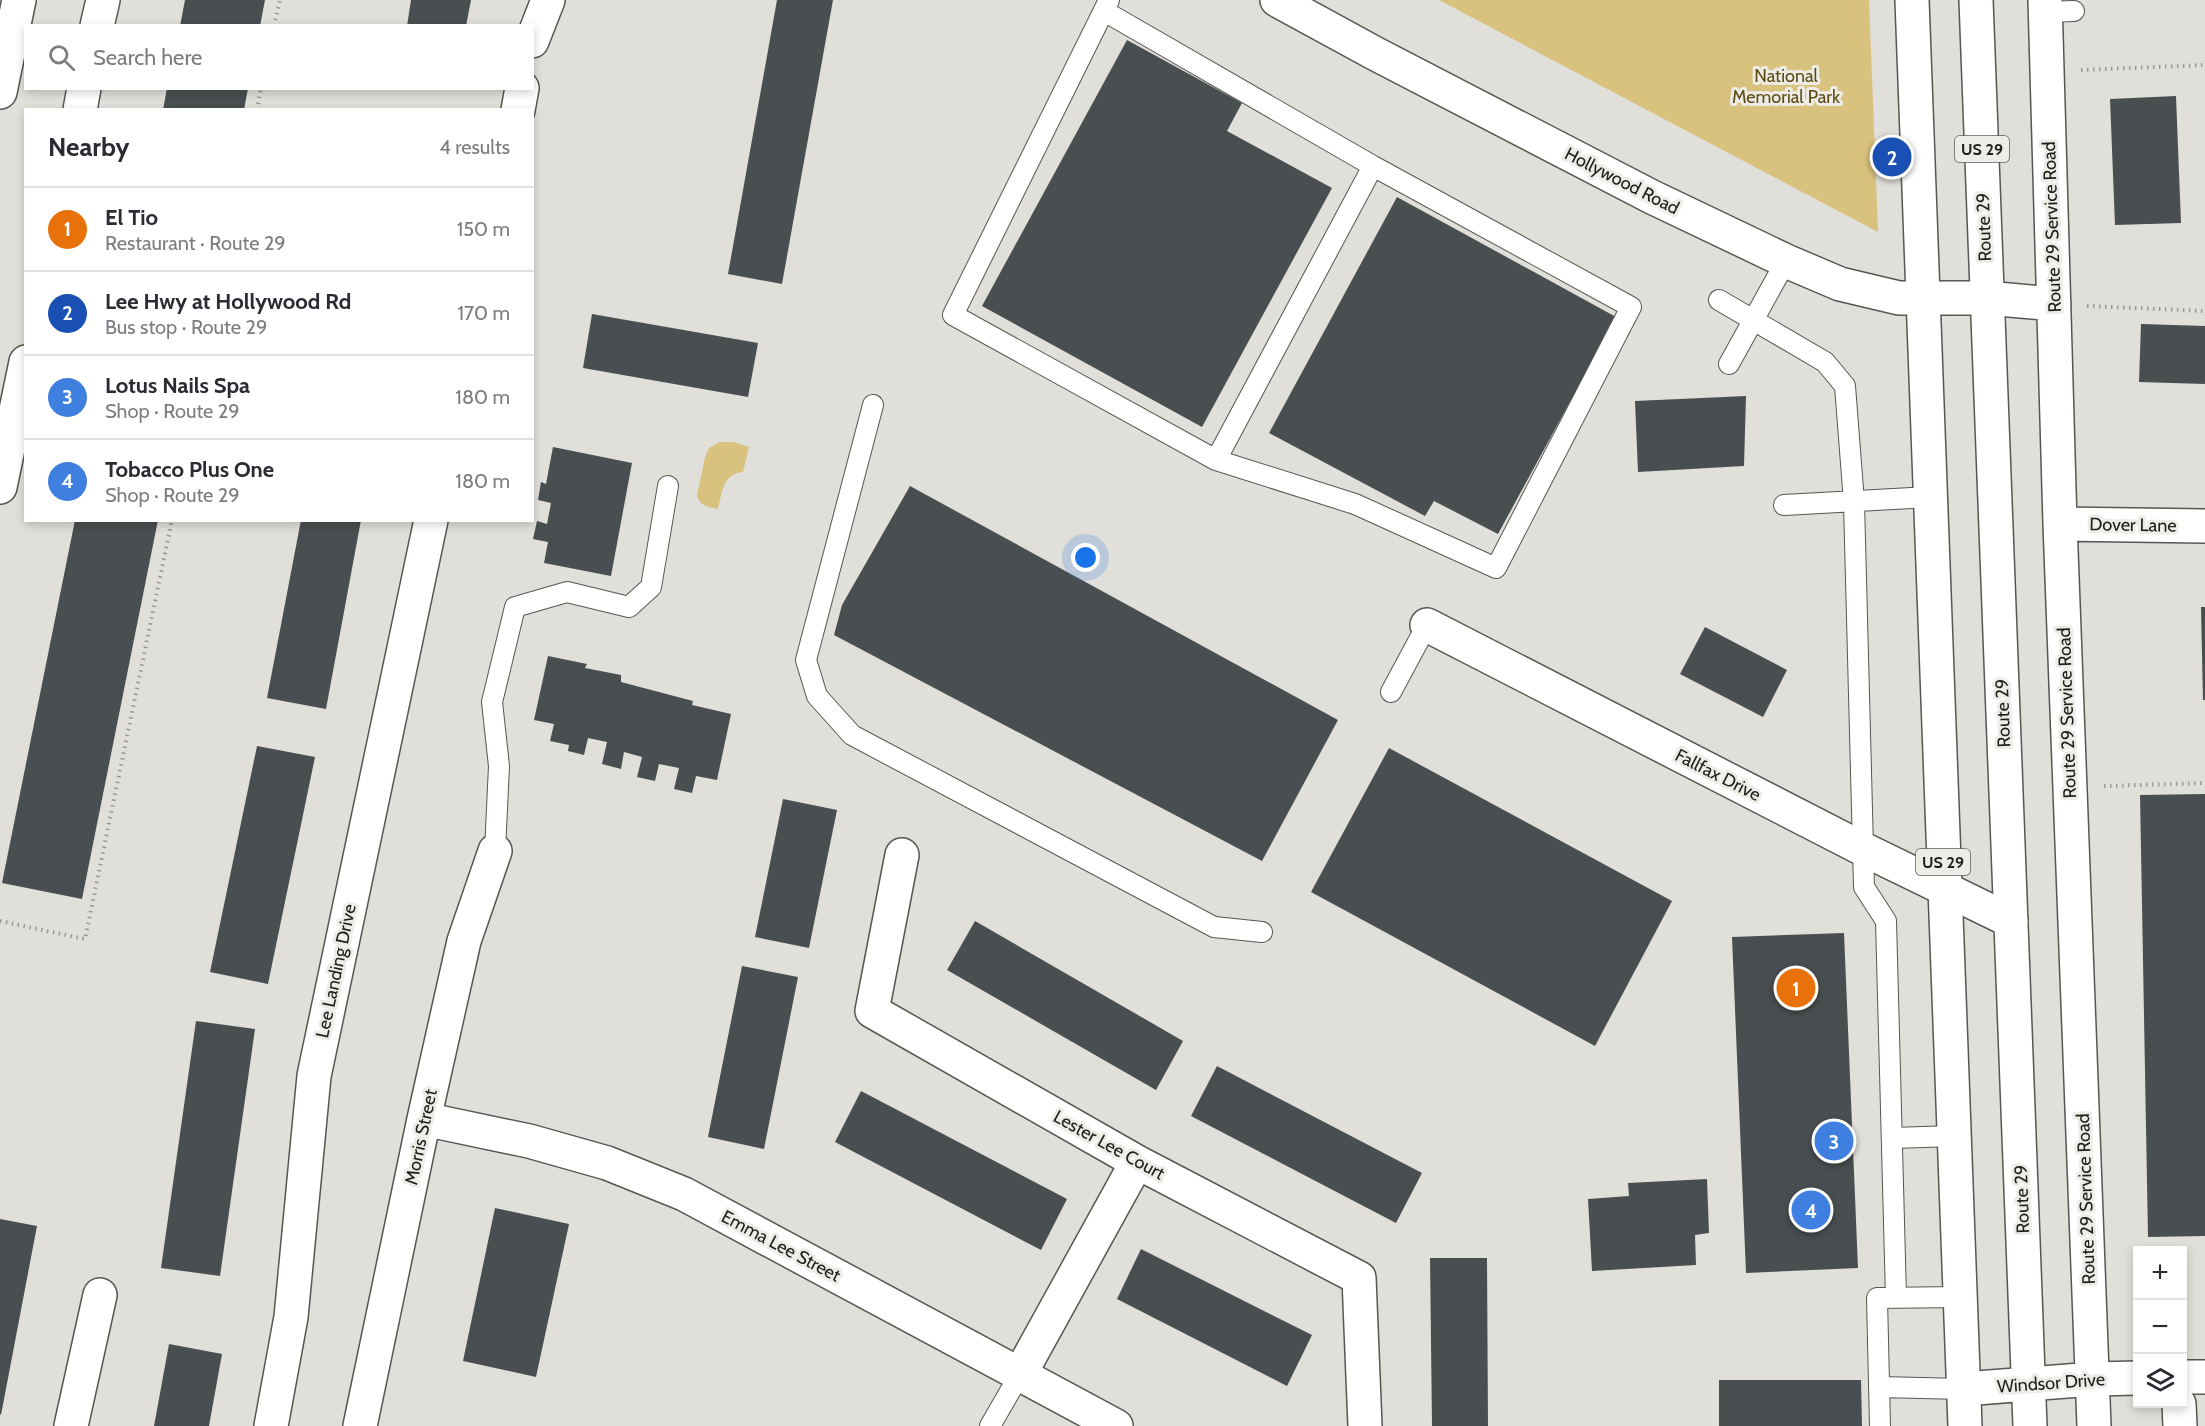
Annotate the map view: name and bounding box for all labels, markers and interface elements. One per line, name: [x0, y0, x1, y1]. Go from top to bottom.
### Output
search box: [24, 24, 534, 90]
icon: search: [45, 41, 78, 74]
text: Search here: [93, 44, 202, 71]
park label: National Memorial Park: [1732, 65, 1841, 108]
text: Nearby: [48, 131, 129, 163]
pin: 2: [1872, 134, 1912, 180]
text: 4 results: [439, 135, 510, 159]
road number: US 29: [1955, 136, 2009, 162]
street label: Route 29 Service Road: [2038, 141, 2066, 313]
street label: Hollywood Road: [1561, 143, 1683, 219]
street label: Route 29: [1972, 192, 1996, 262]
text: El Tio: [105, 204, 158, 231]
text: 1: [64, 217, 71, 241]
text: 150 m: [457, 217, 510, 241]
text: Restaurant · Route 29: [105, 231, 286, 255]
text: Lee Hwy at Hollywood Rd: [105, 288, 351, 315]
text: 2: [62, 301, 73, 325]
text: 170 m: [458, 301, 510, 325]
text: Bus stop · Route 29: [105, 315, 267, 339]
text: Lotus Nails Spa: [105, 372, 250, 399]
text: 3: [62, 385, 73, 409]
text: 180 m: [455, 385, 510, 409]
text: Shop · Route 29: [105, 399, 240, 423]
text: Tobacco Plus One: [105, 456, 274, 483]
text: 4: [61, 469, 74, 493]
text: 180 m: [455, 469, 510, 493]
text: Shop · Route 29: [105, 483, 240, 507]
street label: Dover Lane: [2089, 513, 2177, 537]
your location: [1071, 543, 1100, 572]
street label: Route 29 Service Road: [2053, 627, 2081, 799]
street label: Route 29: [1991, 678, 2015, 748]
street label: Fallfax Drive: [1672, 744, 1764, 806]
road number: US 29: [1916, 849, 1970, 875]
street label: Lee Landing Drive: [311, 902, 361, 1040]
pin: 1: [1776, 966, 1816, 1010]
street label: Morris Street: [400, 1087, 442, 1187]
street label: Lester Lee Court: [1050, 1105, 1168, 1185]
street label: Route 29 Service Road: [2072, 1113, 2100, 1285]
pin: 3: [1814, 1118, 1854, 1164]
street label: Route 29: [2010, 1164, 2034, 1234]
pin: 4: [1792, 1188, 1830, 1232]
street label: Emma Lee Street: [718, 1205, 844, 1287]
map controls: [2133, 1246, 2187, 1408]
button: +: [2133, 1246, 2187, 1300]
button: −: [2133, 1300, 2187, 1354]
button: layers: [2133, 1354, 2187, 1408]
street label: Windsor Drive: [1996, 1368, 2106, 1398]

